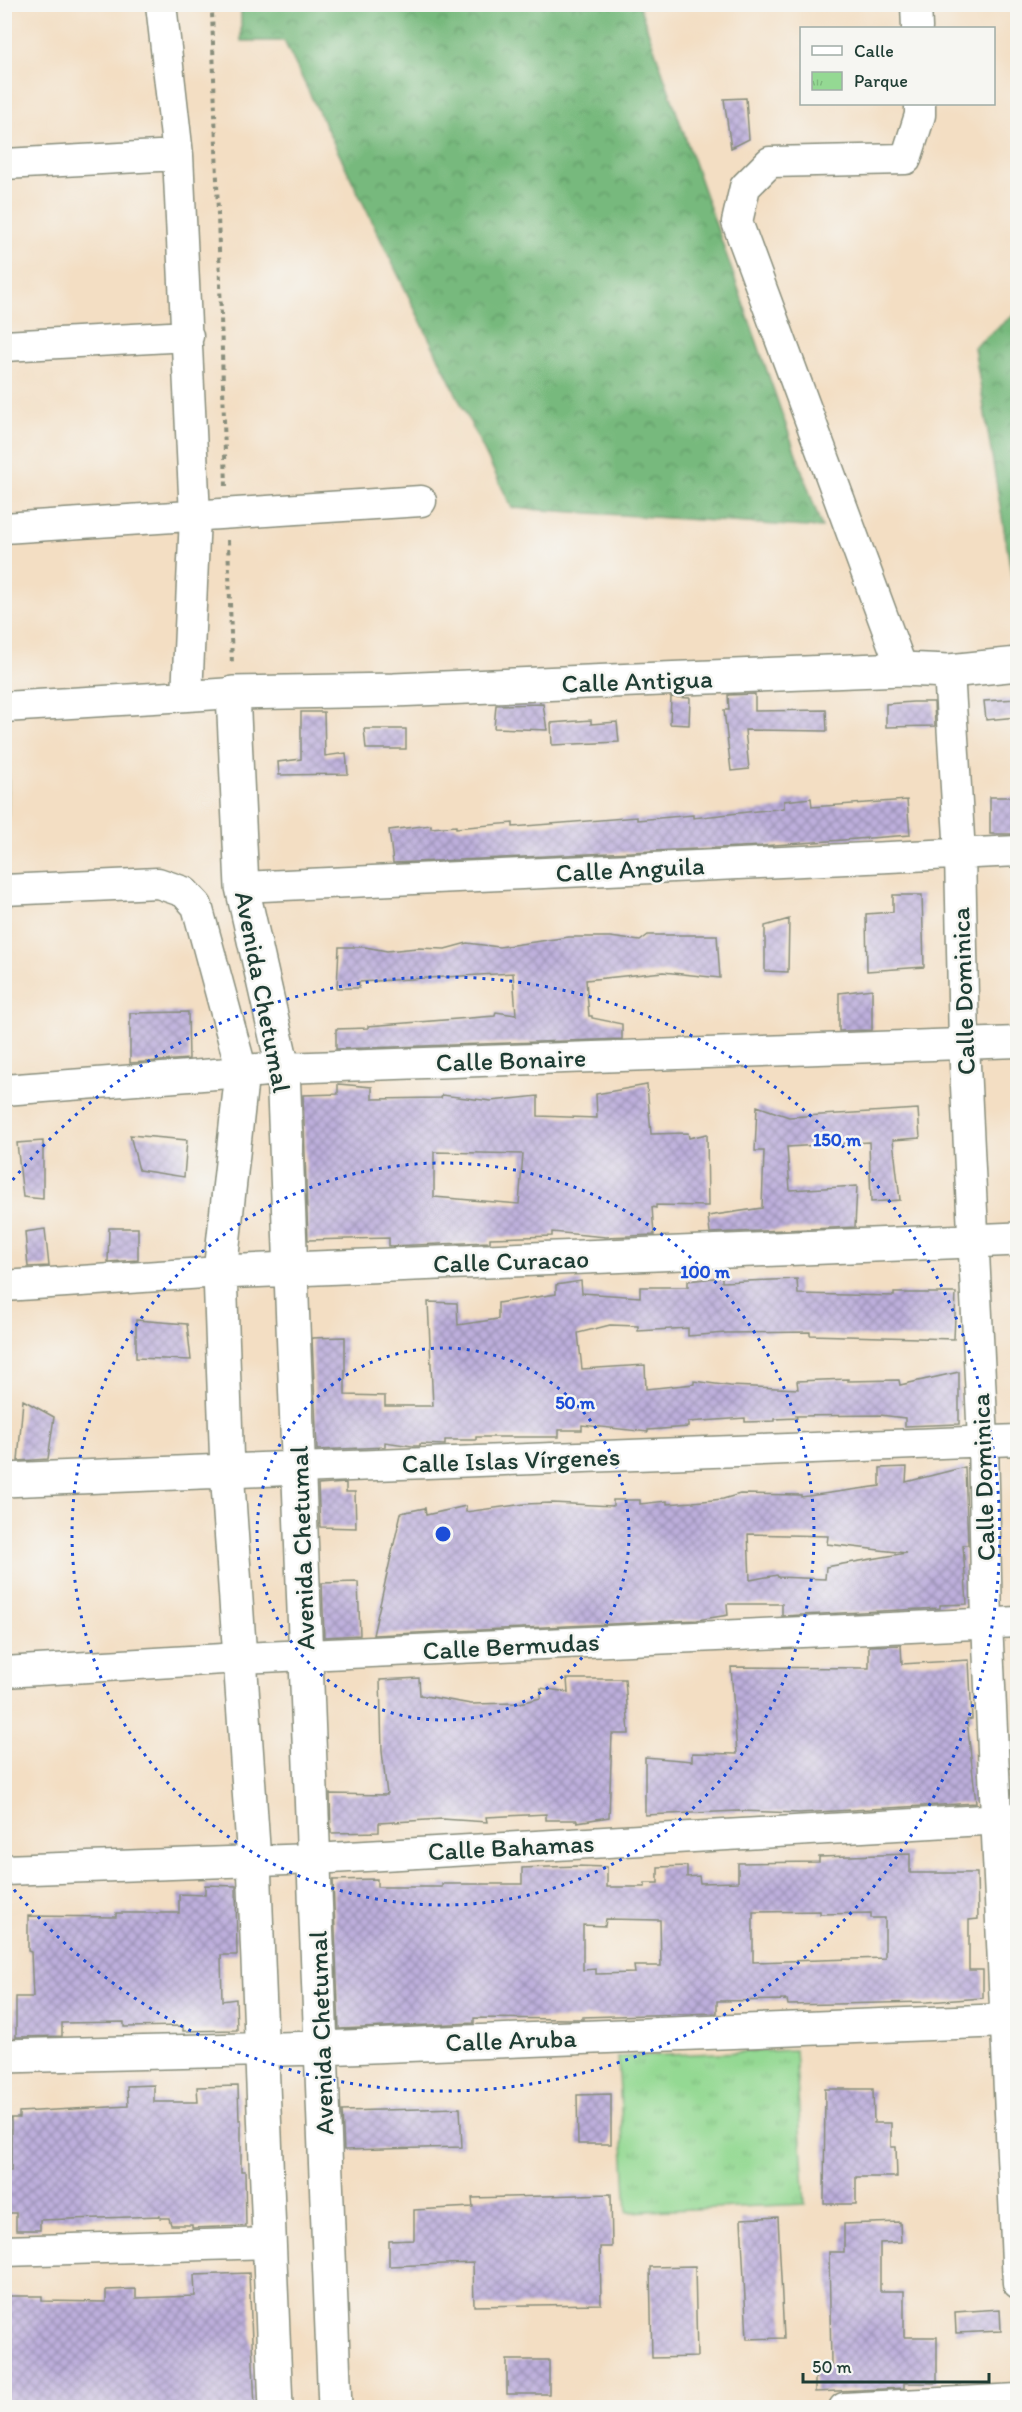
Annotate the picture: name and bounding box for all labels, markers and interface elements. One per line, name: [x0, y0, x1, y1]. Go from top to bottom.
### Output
legend: [800, 27, 995, 105]
text: Calle: [854, 40, 894, 62]
text: Parque: [854, 70, 908, 92]
street label: Calle Antigua: [561, 662, 713, 700]
street label: Calle Anguila: [555, 849, 706, 889]
street label: Avenida Chetumal: [228, 889, 298, 1095]
street label: Calle Dominica: [944, 906, 982, 1076]
street label: Calle Bonaire: [435, 1041, 587, 1079]
text: 150 m: [813, 1129, 862, 1151]
street label: Calle Curacao: [432, 1242, 590, 1280]
text: 100 m: [680, 1261, 731, 1283]
text: 50 m: [555, 1392, 596, 1414]
street label: Calle Dominica: [964, 1392, 1002, 1562]
street label: Calle Islas Vírgenes: [401, 1440, 621, 1480]
street label: Avenida Chetumal: [282, 1445, 322, 1651]
centre of rings: [433, 1524, 453, 1544]
street label: Calle Bermudas: [422, 1625, 600, 1667]
street label: Calle Bahamas: [427, 1827, 595, 1867]
street label: Avenida Chetumal: [301, 1930, 341, 2136]
street label: Calle Aruba: [445, 2022, 578, 2058]
scale bar: [803, 2346, 989, 2384]
text: 50 m: [812, 2356, 852, 2378]

